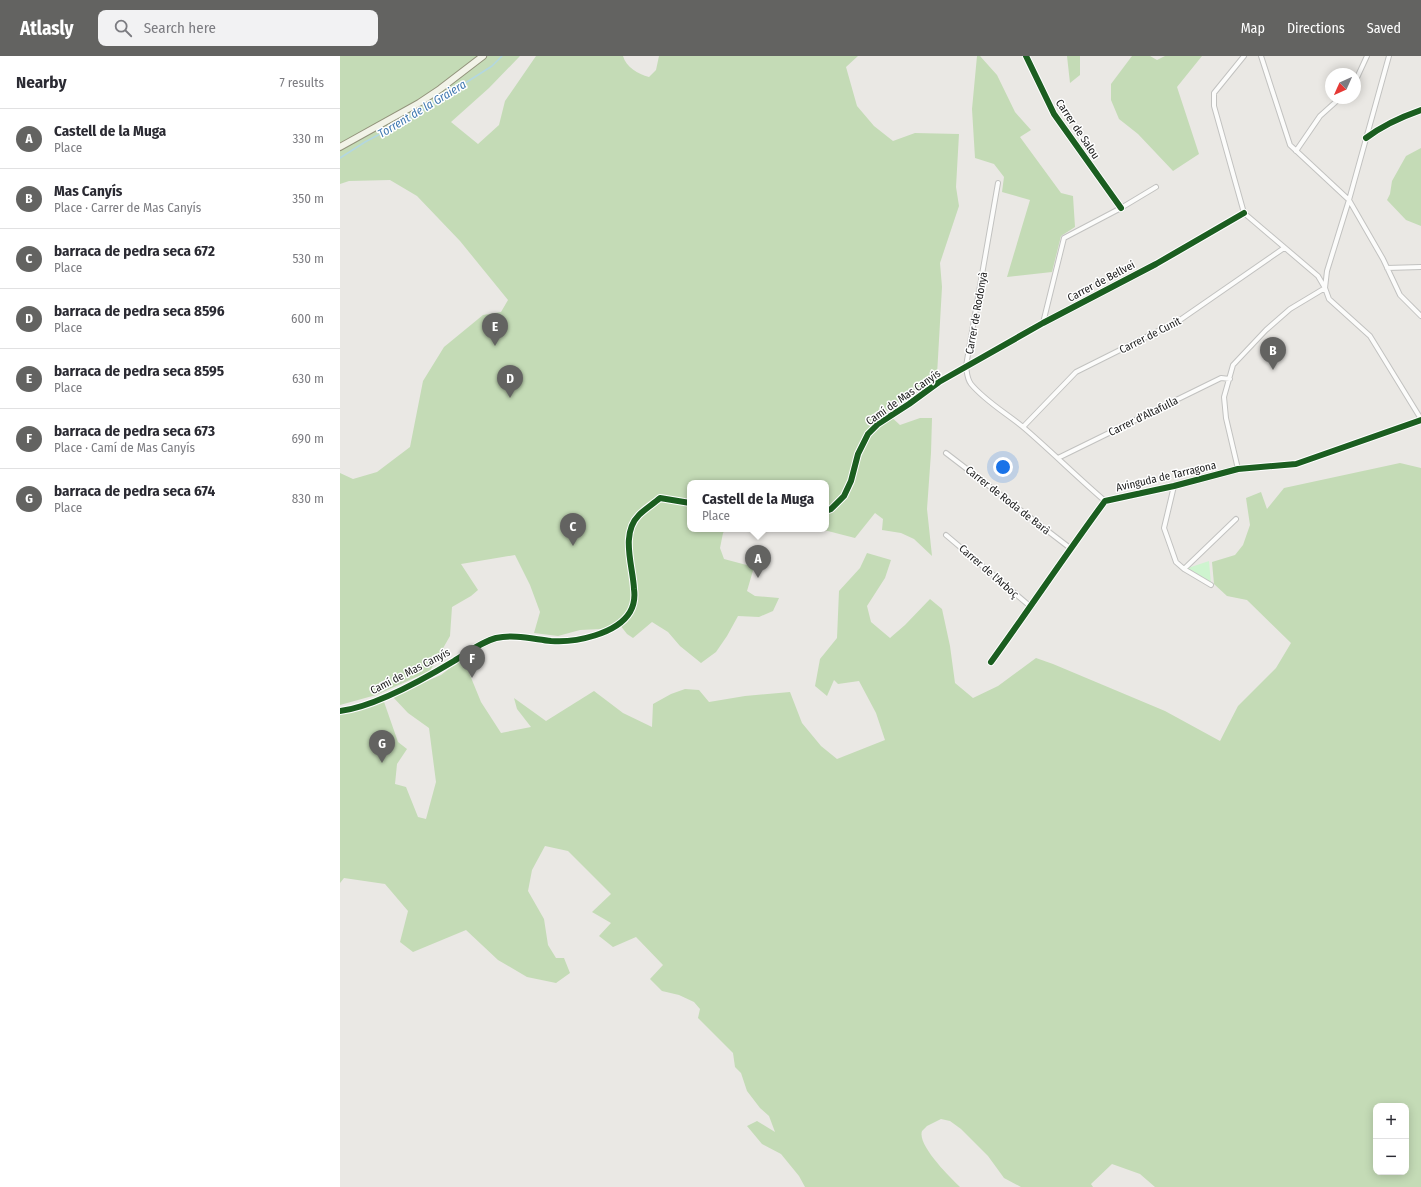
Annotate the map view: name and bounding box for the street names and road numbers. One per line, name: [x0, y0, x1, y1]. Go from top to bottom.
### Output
street label: Carrer de Salou: [1053, 97, 1102, 162]
street label: Carrer de Bellvei: [1065, 258, 1137, 305]
street label: Carrer de Rodonyà: [963, 271, 990, 355]
street label: Carrer de Cunit: [1117, 314, 1184, 357]
street label: Camí de Mas Canyís: [864, 367, 943, 428]
street label: Carrer d'Altafulla: [1106, 394, 1180, 439]
street label: Avinguda de Tarragona: [1115, 459, 1217, 494]
street label: Carrer de Roda de Barà: [963, 463, 1053, 537]
street label: Carrer de l'Arboç: [956, 542, 1021, 601]
street label: Camí de Mas Canyís: [368, 646, 453, 697]

